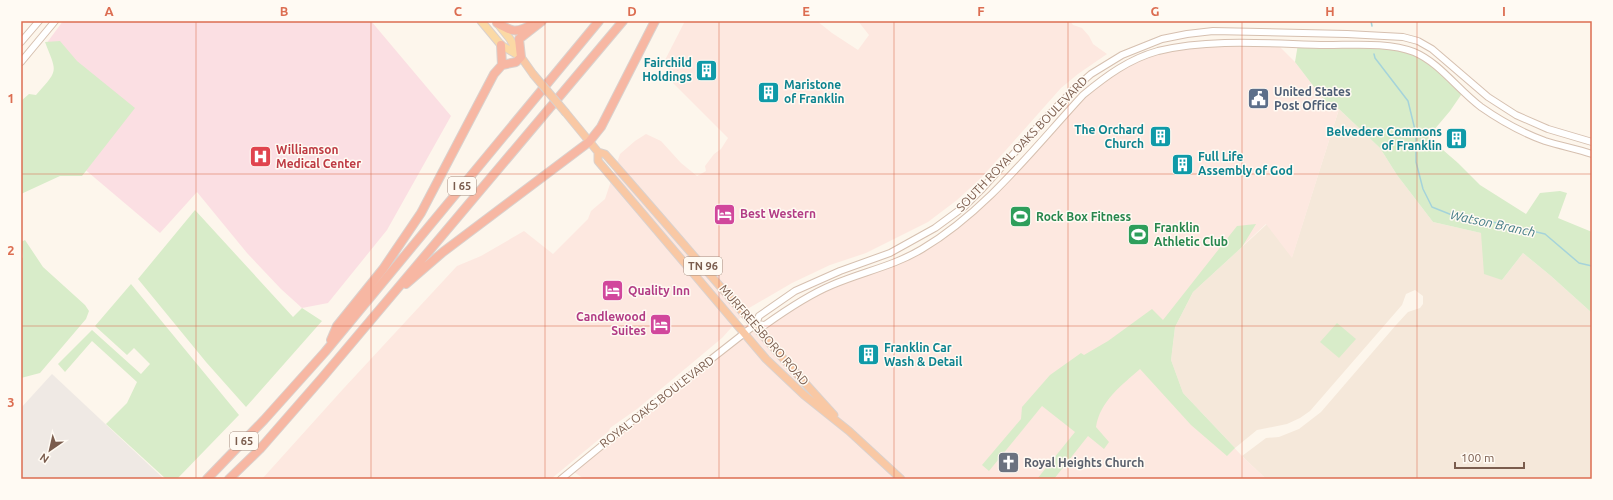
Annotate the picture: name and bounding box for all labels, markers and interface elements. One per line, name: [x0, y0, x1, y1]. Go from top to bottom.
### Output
text: A: [104, 4, 114, 18]
text: B: [280, 4, 289, 18]
text: C: [454, 4, 463, 18]
text: D: [627, 4, 637, 18]
text: E: [802, 4, 810, 18]
text: F: [977, 4, 985, 18]
text: G: [1151, 4, 1160, 18]
text: H: [1325, 4, 1335, 18]
text: I: [1502, 4, 1506, 18]
place label: Fairchild Holdings: [642, 56, 692, 83]
building icon: Fairchild Holdings: [694, 57, 720, 83]
street label: SOUTH ROYAL OAKS BOULEVARD: [953, 73, 1090, 214]
place label: Maristone of Franklin: [784, 78, 845, 105]
building icon: Maristone of Franklin: [755, 79, 781, 105]
place label: United States Post Office: [1274, 85, 1351, 112]
public building icon: United States Post Office: [1245, 86, 1271, 112]
text: 1: [7, 91, 15, 105]
place label: The Orchard Church: [1074, 123, 1144, 150]
building icon: The Orchard Church: [1147, 124, 1173, 150]
place label: Belvedere Commons of Franklin: [1326, 125, 1442, 152]
building icon: Belvedere Commons of Franklin: [1444, 126, 1470, 152]
place label: Williamson Medical Center: [276, 143, 361, 170]
hospital icon: Williamson Medical Center: [247, 144, 273, 170]
place label: Full Life Assembly of God: [1198, 150, 1293, 177]
building icon: Full Life Assembly of God: [1169, 151, 1195, 177]
road number: I 65: [448, 177, 476, 195]
hotel icon: Best Western: [712, 201, 738, 227]
sports icon: Rock Box Fitness: [1007, 204, 1033, 230]
place label: Best Western: [740, 207, 816, 220]
water label: Watson Branch: [1449, 207, 1537, 239]
place label: Rock Box Fitness: [1036, 210, 1132, 223]
place label: Franklin Athletic Club: [1154, 221, 1228, 248]
sports icon: Franklin Athletic Club: [1125, 222, 1151, 248]
text: 2: [7, 243, 15, 257]
road number: TN 96: [684, 257, 722, 275]
hotel icon: Quality Inn: [599, 278, 625, 304]
street label: MURFREESBORO ROAD: [717, 282, 812, 388]
place label: Quality Inn: [628, 284, 690, 297]
place label: Candlewood Suites: [576, 310, 646, 337]
hotel icon: Candlewood Suites: [648, 311, 674, 337]
place label: Franklin Car Wash & Detail: [884, 341, 963, 368]
building icon: Franklin Car Wash & Detail: [855, 342, 881, 368]
street label: ROYAL OAKS BOULEVARD: [597, 353, 716, 450]
text: 3: [7, 395, 15, 409]
north arrow: [30, 430, 70, 470]
road number: I 65: [230, 432, 258, 450]
scale bar: [1455, 444, 1524, 470]
church icon: Royal Heights Church: [995, 450, 1021, 476]
text: N: [38, 451, 51, 466]
text: 100 m: [1461, 451, 1494, 464]
place label: Royal Heights Church: [1024, 456, 1144, 469]

